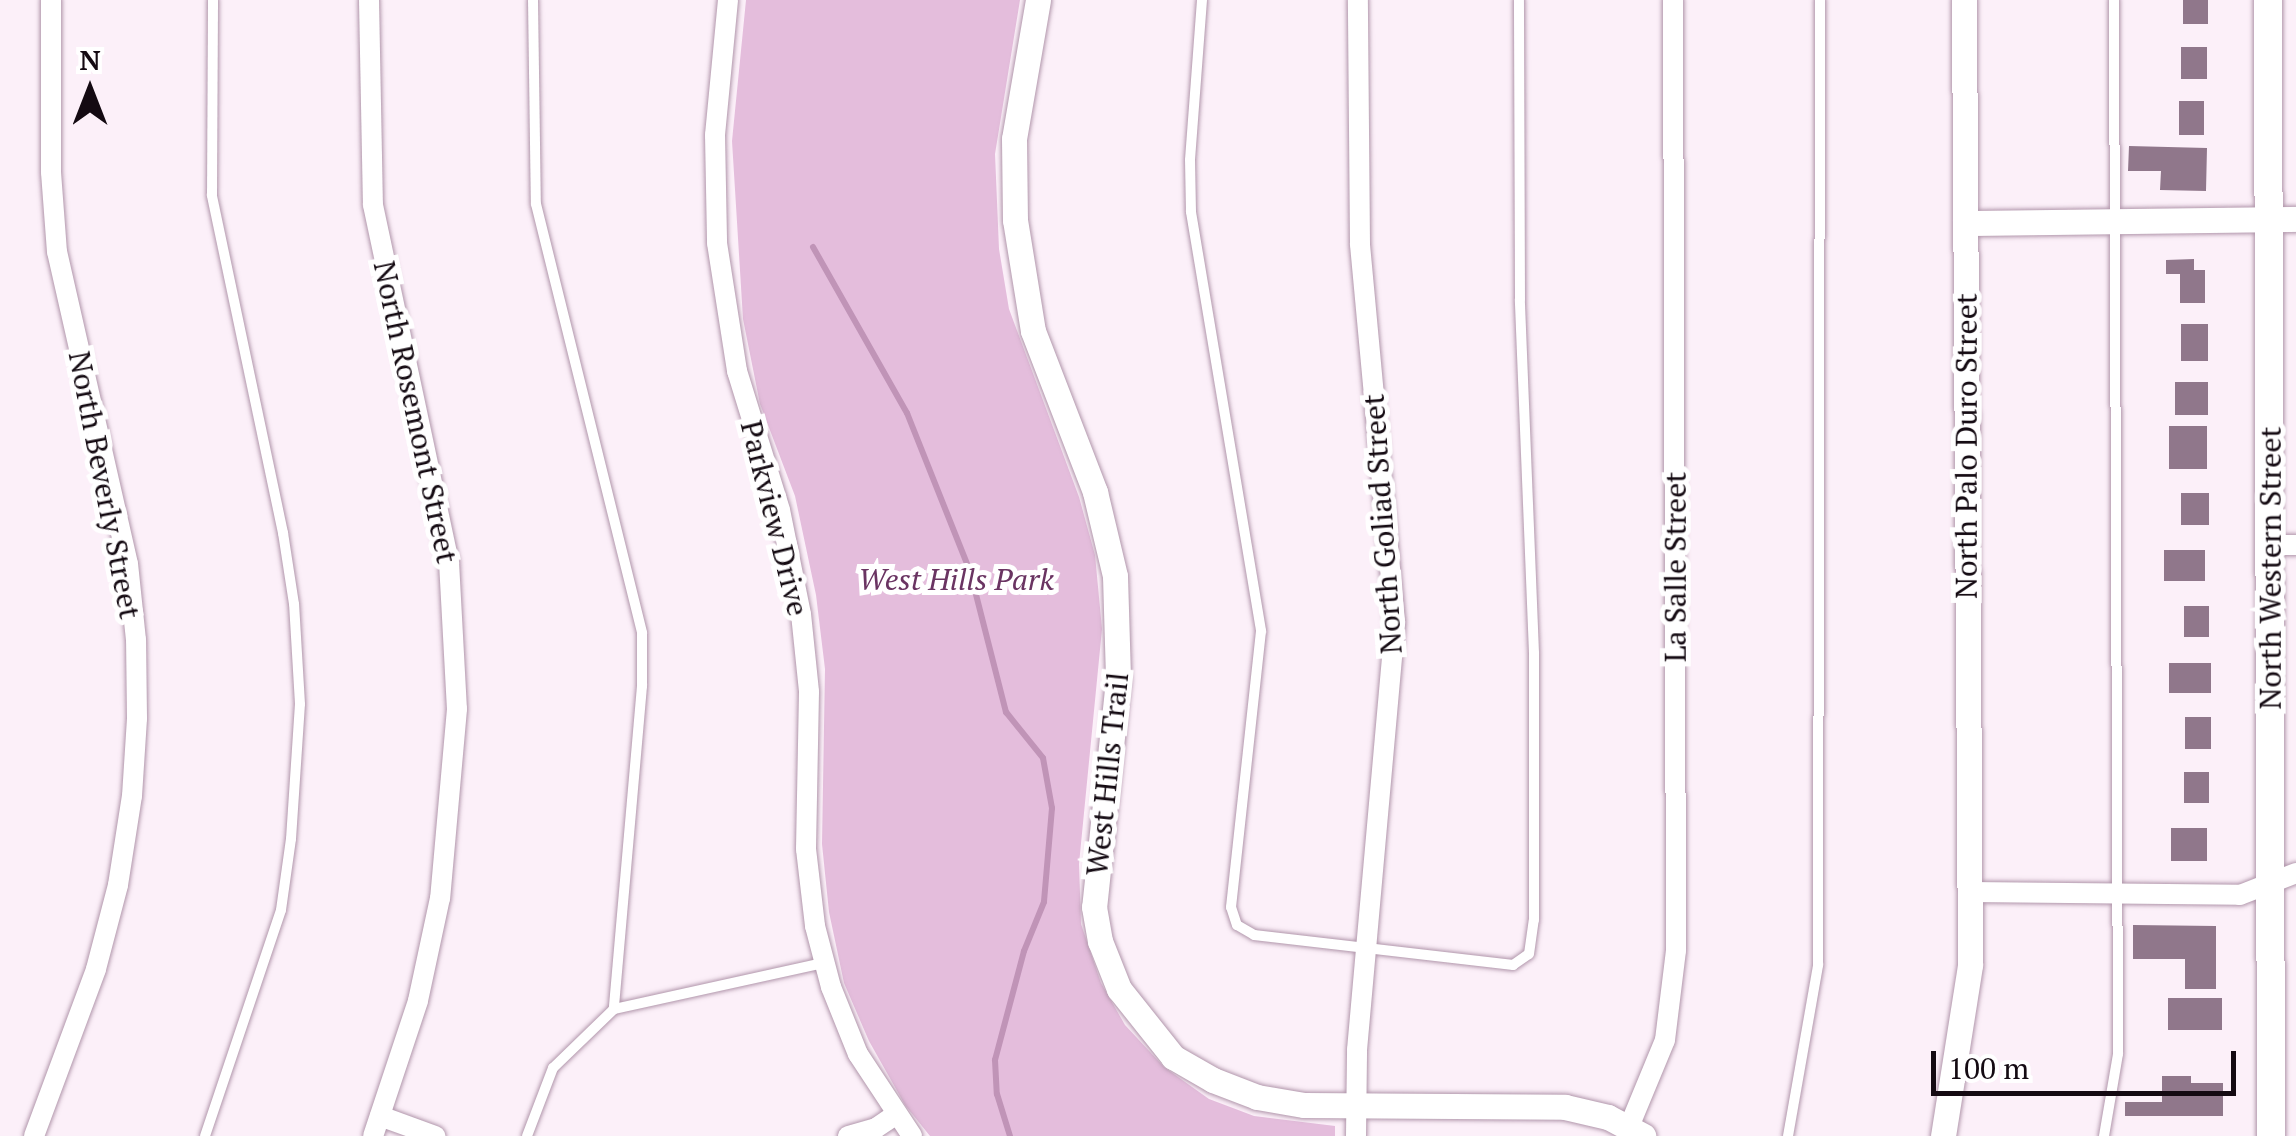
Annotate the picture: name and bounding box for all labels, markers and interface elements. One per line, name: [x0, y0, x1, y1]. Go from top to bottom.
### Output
north arrow: [40, 40, 140, 140]
text: N: [79, 41, 101, 78]
street label: North Rosemont Street: [366, 258, 466, 566]
street label: North Palo Duro Street: [1948, 293, 1984, 599]
street label: North Beverly Street: [61, 348, 149, 622]
street label: North Goliad Street: [1355, 393, 1409, 655]
street label: Parkview Drive: [733, 417, 817, 619]
street label: North Western Street: [2252, 426, 2288, 710]
street label: La Salle Street: [1657, 472, 1693, 662]
park label: West Hills Park: [858, 561, 1054, 597]
street label: West Hills Trail: [1078, 671, 1136, 877]
scale bar: [1936, 1031, 2241, 1093]
text: 100 m: [1948, 1048, 2029, 1088]

